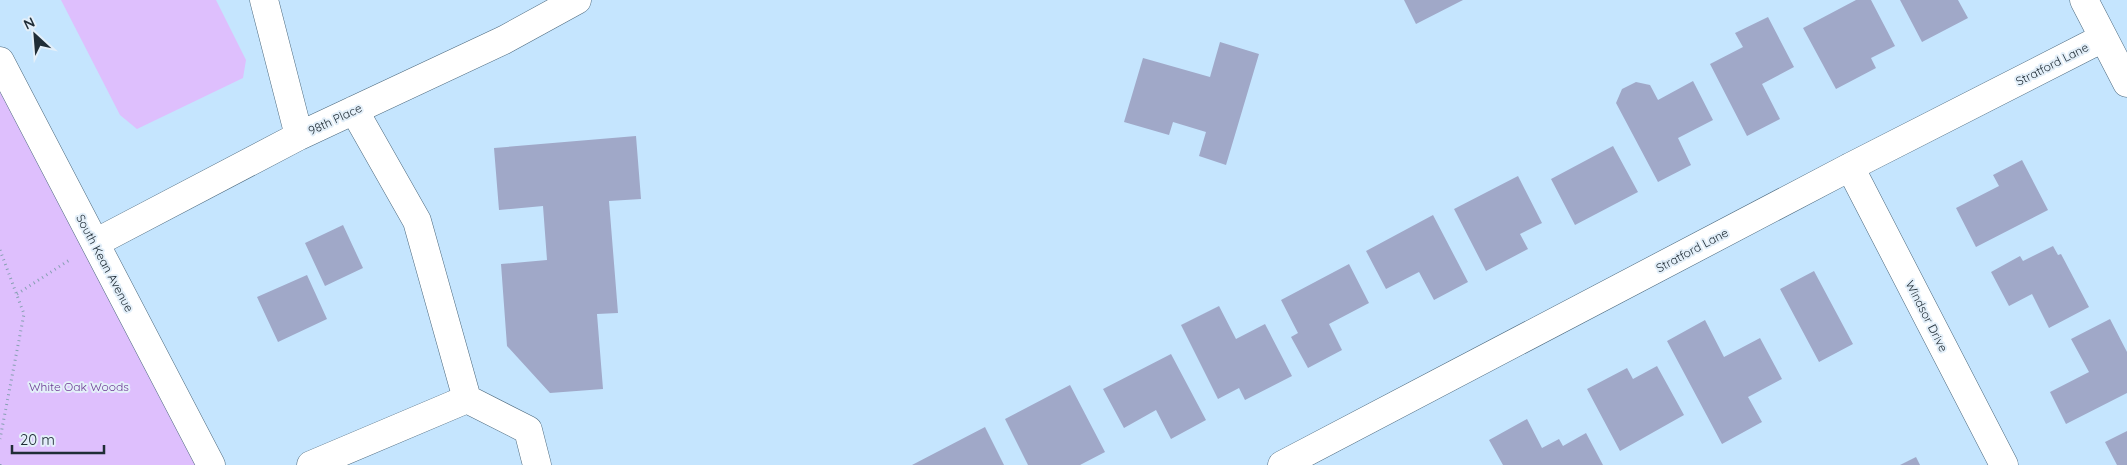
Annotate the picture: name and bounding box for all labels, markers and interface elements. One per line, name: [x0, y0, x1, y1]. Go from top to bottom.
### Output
north arrow: [10, 10, 60, 60]
text: N: [21, 13, 38, 34]
street label: Stratford Lane: [2013, 39, 2091, 89]
street label: 98th Place: [306, 100, 364, 138]
street label: South Kean Avenue: [73, 212, 137, 314]
street label: Stratford Lane: [1653, 225, 1731, 275]
street label: Windsor Drive: [1903, 278, 1951, 354]
park label: White Oak Woods: [29, 379, 129, 394]
scale bar: [12, 422, 105, 454]
text: 20 m: [20, 430, 55, 449]

